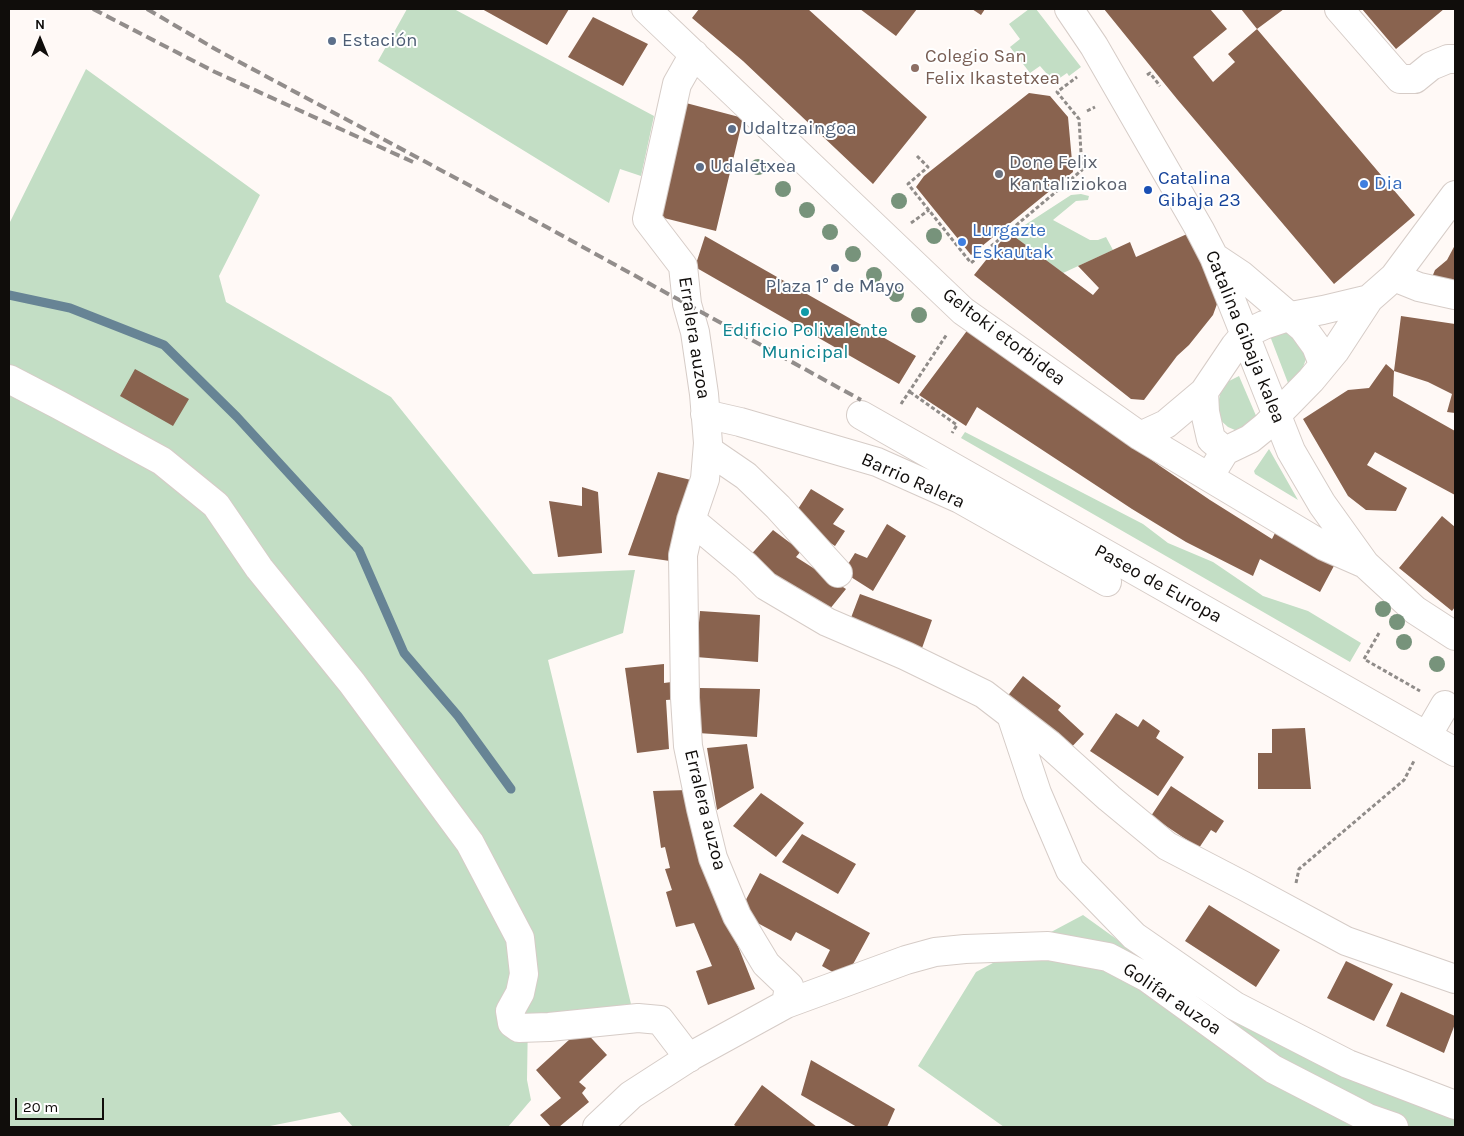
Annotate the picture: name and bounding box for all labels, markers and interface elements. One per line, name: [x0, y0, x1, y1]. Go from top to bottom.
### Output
north arrow: [15, 15, 65, 65]
text: N: [35, 16, 45, 33]
place label: Estación: [342, 30, 418, 52]
marker: Estación: [326, 35, 338, 47]
place label: Colegio San Felix Ikastetxea: [925, 46, 1060, 90]
marker: Colegio San Felix Ikastetxea: [909, 62, 921, 74]
place label: Udaltzaingoa: [742, 118, 857, 140]
marker: Udaltzaingoa: [726, 123, 738, 135]
place label: Done Felix Kantaliziokoa: [1009, 152, 1128, 196]
place label: Udaletxea: [710, 156, 796, 178]
marker: Udaletxea: [694, 161, 706, 173]
marker: Done Felix Kantaliziokoa: [993, 168, 1005, 180]
place label: Catalina Gibaja 23: [1158, 168, 1241, 212]
place label: Dia: [1374, 173, 1403, 195]
marker: Dia: [1358, 178, 1370, 190]
marker: Catalina Gibaja 23: [1142, 184, 1154, 196]
place label: Lurgazte Eskautak: [972, 220, 1054, 264]
marker: Lurgazte Eskautak: [956, 236, 968, 248]
street label: Catalina Gibaja kalea: [1200, 247, 1290, 427]
marker: Plaza 1° de Mayo: [829, 262, 841, 274]
street label: Erralera auzoa: [673, 275, 715, 401]
place label: Plaza 1° de Mayo: [766, 276, 904, 298]
street label: Geltoki etorbidea: [938, 283, 1070, 391]
marker: Edificio Polivalente Municipal: [799, 306, 811, 318]
place label: Edificio Polivalente Municipal: [722, 320, 888, 364]
street label: Barrio Ralera: [858, 448, 968, 514]
street label: Paseo de Europa: [1090, 540, 1226, 628]
street label: Erralera auzoa: [679, 747, 731, 873]
street label: Golifar auzoa: [1118, 958, 1226, 1040]
scale bar: [18, 1088, 106, 1120]
text: 20 m: [23, 1098, 58, 1116]

